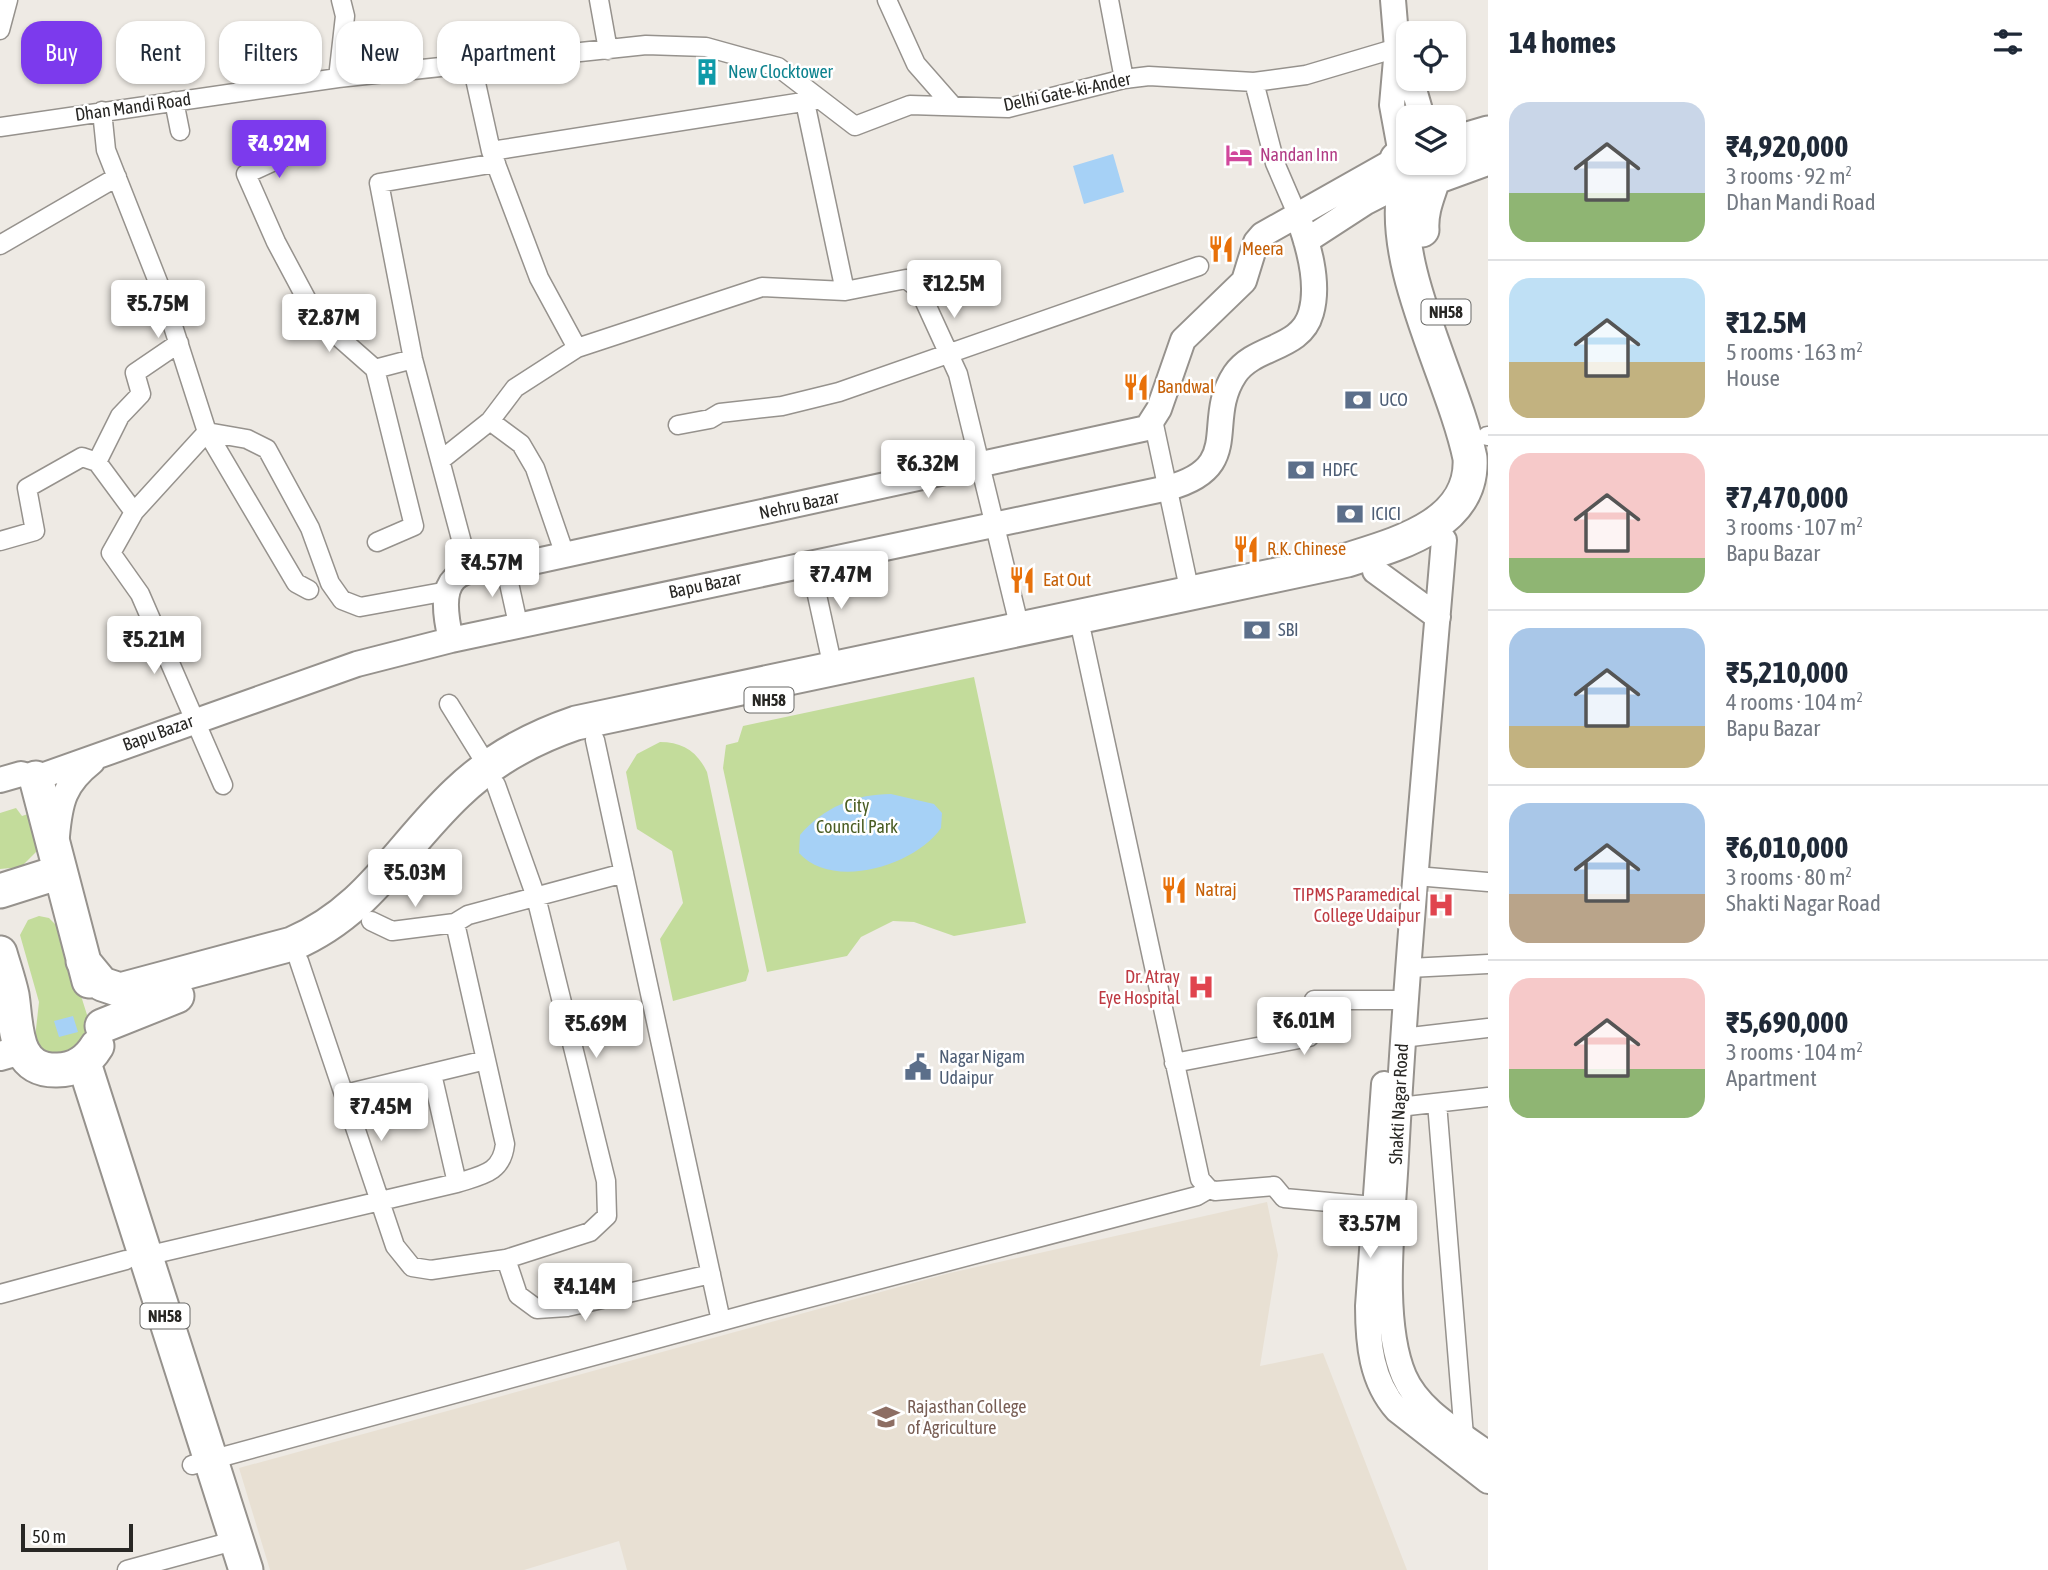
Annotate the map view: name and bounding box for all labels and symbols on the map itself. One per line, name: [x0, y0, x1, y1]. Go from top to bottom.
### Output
building icon: New Clocktower: [692, 57, 722, 87]
place label: New Clocktower: [728, 61, 834, 82]
street label: Delhi Gate-ki-Ander: [1001, 68, 1133, 115]
street label: Dhan Mandi Road: [74, 88, 192, 125]
pin: ₹4.92M: [222, 120, 336, 180]
hotel icon: Nandan Inn: [1224, 140, 1254, 170]
place label: Nandan Inn: [1260, 144, 1338, 165]
restaurant icon: Meera: [1206, 234, 1236, 264]
place label: Meera: [1242, 238, 1284, 259]
pin: ₹12.5M: [897, 260, 1011, 320]
pin: ₹5.75M: [101, 280, 215, 340]
pin: ₹2.87M: [272, 294, 386, 354]
road number: NH58: [1422, 300, 1470, 324]
restaurant icon: Bandwal: [1121, 372, 1151, 402]
place label: Bandwal: [1157, 376, 1215, 397]
bank icon: UCO: [1343, 385, 1373, 415]
place label: UCO: [1379, 389, 1408, 410]
pin: ₹6.32M: [871, 440, 985, 500]
bank icon: HDFC: [1286, 455, 1316, 485]
place label: HDFC: [1322, 459, 1358, 480]
street label: Nehru Bazar: [757, 486, 841, 523]
bank icon: ICICI: [1335, 499, 1365, 529]
place label: ICICI: [1371, 503, 1401, 524]
restaurant icon: R.K. Chinese: [1231, 534, 1261, 564]
place label: R.K. Chinese: [1267, 538, 1346, 559]
pin: ₹4.57M: [435, 540, 549, 599]
pin: ₹7.47M: [784, 552, 898, 611]
restaurant icon: Eat Out: [1007, 565, 1037, 595]
street label: Bapu Bazar: [667, 566, 744, 602]
place label: Eat Out: [1043, 569, 1091, 590]
bank icon: SBI: [1242, 615, 1272, 645]
pin: ₹5.21M: [97, 616, 211, 676]
place label: SBI: [1278, 619, 1299, 640]
road number: NH58: [744, 688, 794, 712]
street label: Bapu Bazar: [120, 710, 197, 755]
park label: City Council Park: [816, 795, 898, 837]
pin: ₹5.03M: [358, 850, 472, 909]
restaurant icon: Natraj: [1159, 875, 1189, 905]
place label: Natraj: [1195, 879, 1237, 900]
place label: TIPMS Paramedical College Udaipur: [1293, 884, 1421, 926]
hospital icon: TIPMS Paramedical College Udaipur: [1426, 890, 1456, 920]
place label: Dr. Atray Eye Hospital: [1098, 966, 1180, 1008]
hospital icon: Dr. Atray Eye Hospital: [1186, 972, 1216, 1002]
pin: ₹6.01M: [1247, 998, 1361, 1057]
pin: ₹5.69M: [539, 1000, 653, 1060]
street label: Shakti Nagar Road: [1385, 1043, 1412, 1165]
place label: Nagar Nigam Udaipur: [939, 1046, 1025, 1088]
public building icon: Nagar Nigam Udaipur: [903, 1052, 933, 1082]
pin: ₹7.45M: [324, 1084, 438, 1143]
pin: ₹3.57M: [1313, 1200, 1427, 1260]
pin: ₹4.14M: [528, 1264, 642, 1323]
road number: NH58: [140, 1304, 190, 1328]
place label: Rajasthan College of Agriculture: [907, 1396, 1026, 1438]
school or university icon: Rajasthan College of Agriculture: [871, 1402, 901, 1432]
scale bar: [21, 1521, 133, 1553]

